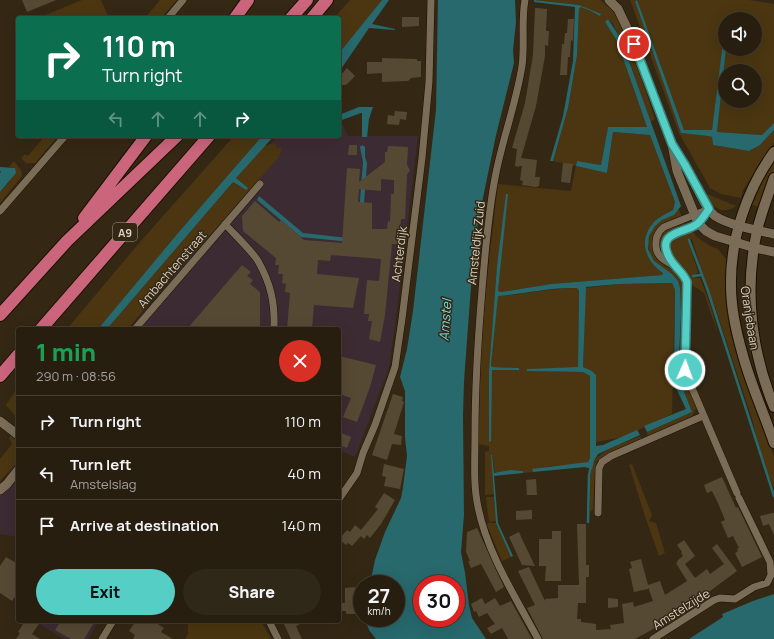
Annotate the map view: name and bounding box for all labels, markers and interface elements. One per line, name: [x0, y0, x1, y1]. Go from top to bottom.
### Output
map controls: [718, 12, 762, 108]
button: sound: [718, 12, 762, 56]
text: 110 m: [102, 27, 176, 65]
pin: [617, 27, 651, 61]
icon: right: [36, 32, 88, 84]
icon: arrive: [623, 33, 645, 55]
text: Turn right: [102, 63, 183, 87]
button: search: [718, 64, 762, 108]
icon: left: [105, 108, 127, 130]
icon: ahead: [147, 108, 169, 130]
icon: ahead: [189, 108, 211, 130]
icon: right: [231, 108, 253, 130]
street label: Amsteldijk Zuid: [463, 200, 489, 286]
road number: A9: [113, 223, 137, 241]
street label: Achterdijk: [387, 224, 411, 283]
street label: Ambachtenstraat: [134, 227, 210, 311]
street label: Oranjebaan: [737, 285, 763, 351]
water label: Amstel: [435, 297, 456, 341]
text: 1 min: [36, 335, 96, 368]
button: close: [279, 340, 321, 382]
position arrow: [664, 349, 706, 391]
text: 290 m · 08:56: [36, 367, 116, 385]
icon: right: [36, 411, 58, 433]
text: Turn right: [70, 411, 141, 432]
text: 110 m: [284, 411, 321, 432]
text: Turn left: [70, 454, 132, 475]
icon: left: [36, 463, 58, 485]
text: 40 m: [287, 463, 321, 484]
text: Amstelslag: [70, 475, 136, 493]
icon: arrive: [36, 515, 58, 537]
text: Arrive at destination: [70, 515, 219, 536]
text: 140 m: [281, 515, 321, 536]
button: Exit: [36, 569, 175, 615]
button: Share: [183, 569, 321, 615]
speed limit sign: 30: [413, 575, 465, 627]
text: 27: [368, 582, 390, 609]
street label: Amstelzijde: [649, 585, 713, 633]
text: km/h: [367, 604, 391, 618]

